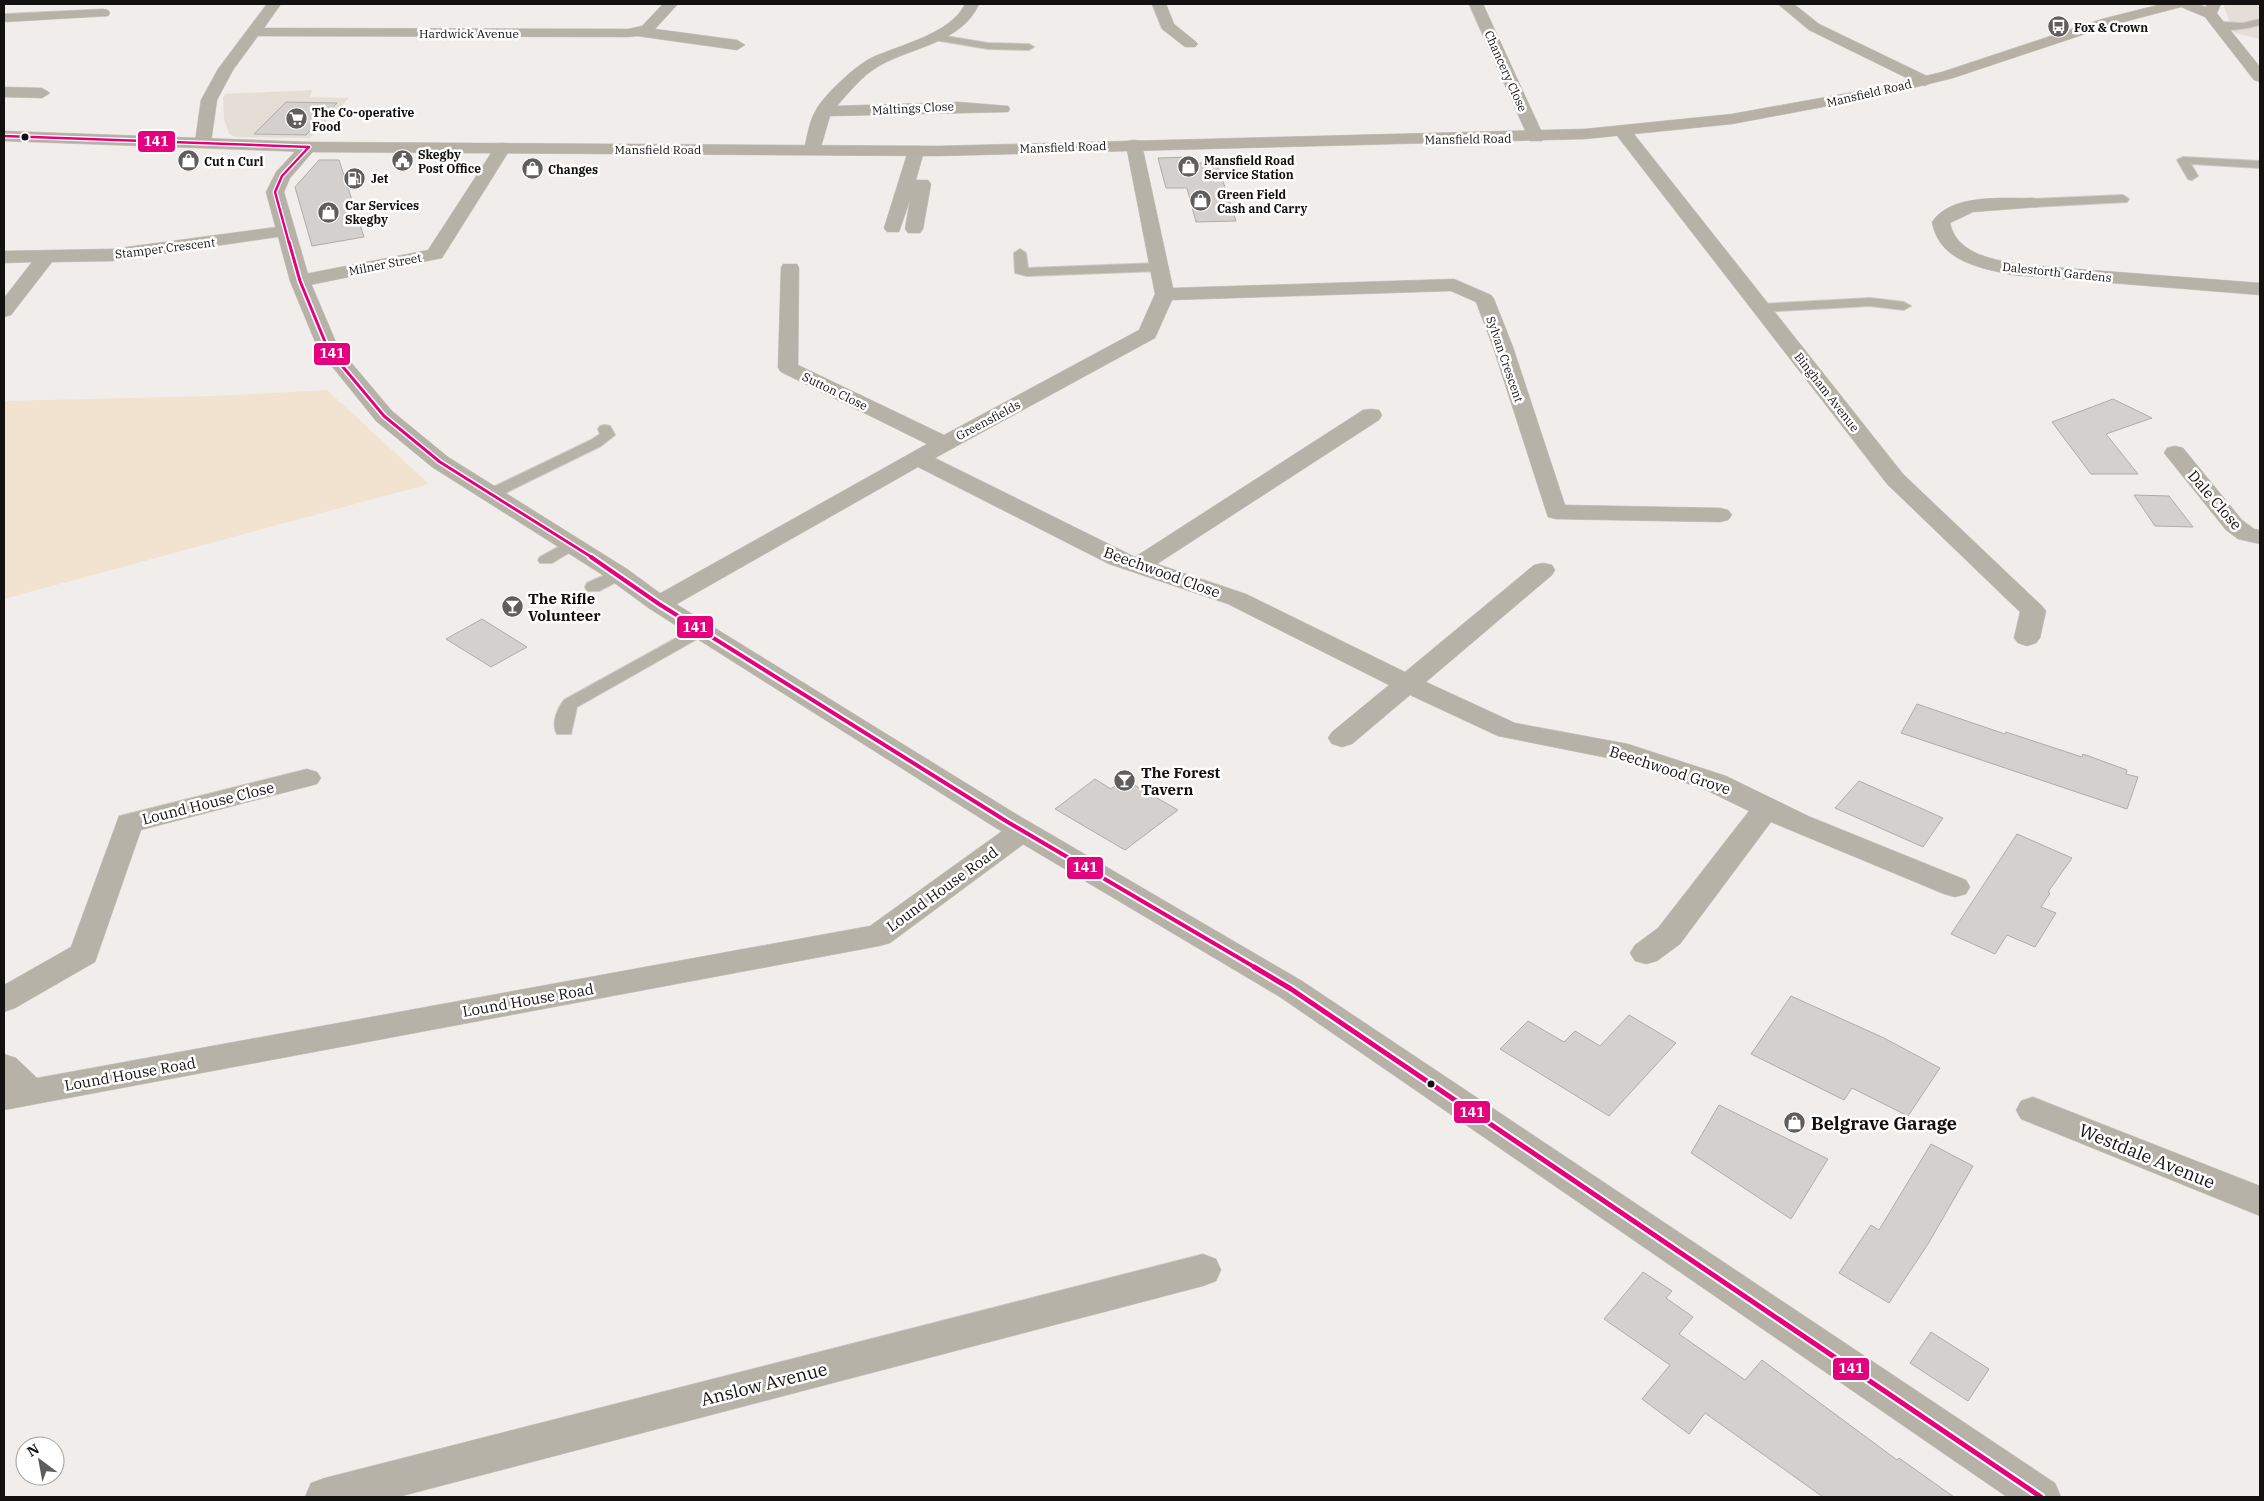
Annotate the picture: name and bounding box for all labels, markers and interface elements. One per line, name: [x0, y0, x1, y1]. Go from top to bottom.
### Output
bus stop icon: Fox & Crown: [2046, 15, 2070, 39]
place label: Fox & Crown: [2074, 20, 2148, 35]
street label: Hardwick Avenue: [419, 26, 519, 41]
street label: Chancery Close: [1481, 28, 1531, 114]
street label: Mansfield Road: [1825, 76, 1913, 110]
street label: Maltings Close: [872, 98, 954, 118]
place label: The Co-operative Food: [312, 105, 415, 134]
supermarket icon: The Co-operative Food: [284, 107, 308, 131]
line badge: 141: [137, 130, 176, 153]
street label: Mansfield Road: [1424, 131, 1512, 147]
unlabelled marker: [20, 132, 30, 142]
text: 141: [143, 132, 169, 150]
street label: Mansfield Road: [1019, 138, 1107, 156]
street label: Mansfield Road: [615, 142, 701, 157]
place label: Skegby Post Office: [418, 147, 481, 176]
shop icon: Cut n Curl: [176, 149, 200, 173]
public building icon: Skegby Post Office: [390, 149, 414, 173]
place label: Mansfield Road Service Station: [1204, 153, 1295, 182]
place label: Cut n Curl: [204, 154, 263, 169]
shop icon: Mansfield Road Service Station: [1176, 155, 1200, 179]
shop icon: Changes: [520, 157, 544, 181]
place label: Changes: [548, 162, 598, 177]
fuel station icon: Jet: [343, 166, 367, 190]
place label: Jet: [371, 171, 389, 186]
place label: Green Field Cash and Carry: [1217, 187, 1307, 216]
shop icon: Green Field Cash and Carry: [1189, 189, 1213, 213]
place label: Car Services Skegby: [345, 198, 419, 227]
shop icon: Car Services Skegby: [317, 200, 341, 224]
street label: Stamper Crescent: [114, 234, 216, 262]
street label: Milner Street: [347, 250, 423, 278]
street label: Dalestorth Gardens: [2002, 259, 2112, 285]
street label: Sylvan Crescent: [1483, 314, 1527, 404]
line badge: 141: [313, 342, 351, 366]
text: 141: [319, 344, 345, 362]
street label: Bingham Avenue: [1791, 349, 1863, 435]
street label: Sutton Close: [800, 369, 870, 413]
street label: Greensfields: [953, 397, 1023, 443]
street label: Dale Close: [2184, 466, 2246, 534]
street label: Beechwood Close: [1101, 542, 1223, 602]
place label: The Rifle Volunteer: [528, 589, 601, 625]
bar icon: The Rifle Volunteer: [500, 595, 524, 619]
line badge: 141: [676, 615, 714, 639]
text: 141: [682, 618, 708, 636]
street label: Beechwood Grove: [1607, 741, 1733, 799]
place label: The Forest Tavern: [1141, 763, 1221, 799]
bar icon: The Forest Tavern: [1113, 769, 1137, 793]
street label: Lound House Close: [140, 777, 276, 829]
street label: Lound House Road: [883, 842, 1001, 936]
line badge: 141: [1066, 856, 1104, 880]
text: 141: [1072, 858, 1098, 876]
street label: Lound House Road: [461, 979, 595, 1021]
street label: Lound House Road: [63, 1053, 197, 1095]
unlabelled marker: [1426, 1079, 1436, 1089]
line badge: 141: [1453, 1100, 1491, 1124]
text: 141: [1459, 1103, 1485, 1121]
shop icon: Belgrave Garage: [1783, 1111, 1807, 1135]
place label: Belgrave Garage: [1811, 1112, 1957, 1135]
street label: Westdale Avenue: [2076, 1118, 2218, 1194]
street label: Anslow Avenue: [698, 1357, 830, 1411]
line badge: 141: [1832, 1357, 1870, 1381]
text: 141: [1838, 1359, 1864, 1377]
north arrow: [15, 1436, 65, 1486]
text: N: [24, 1439, 43, 1461]

